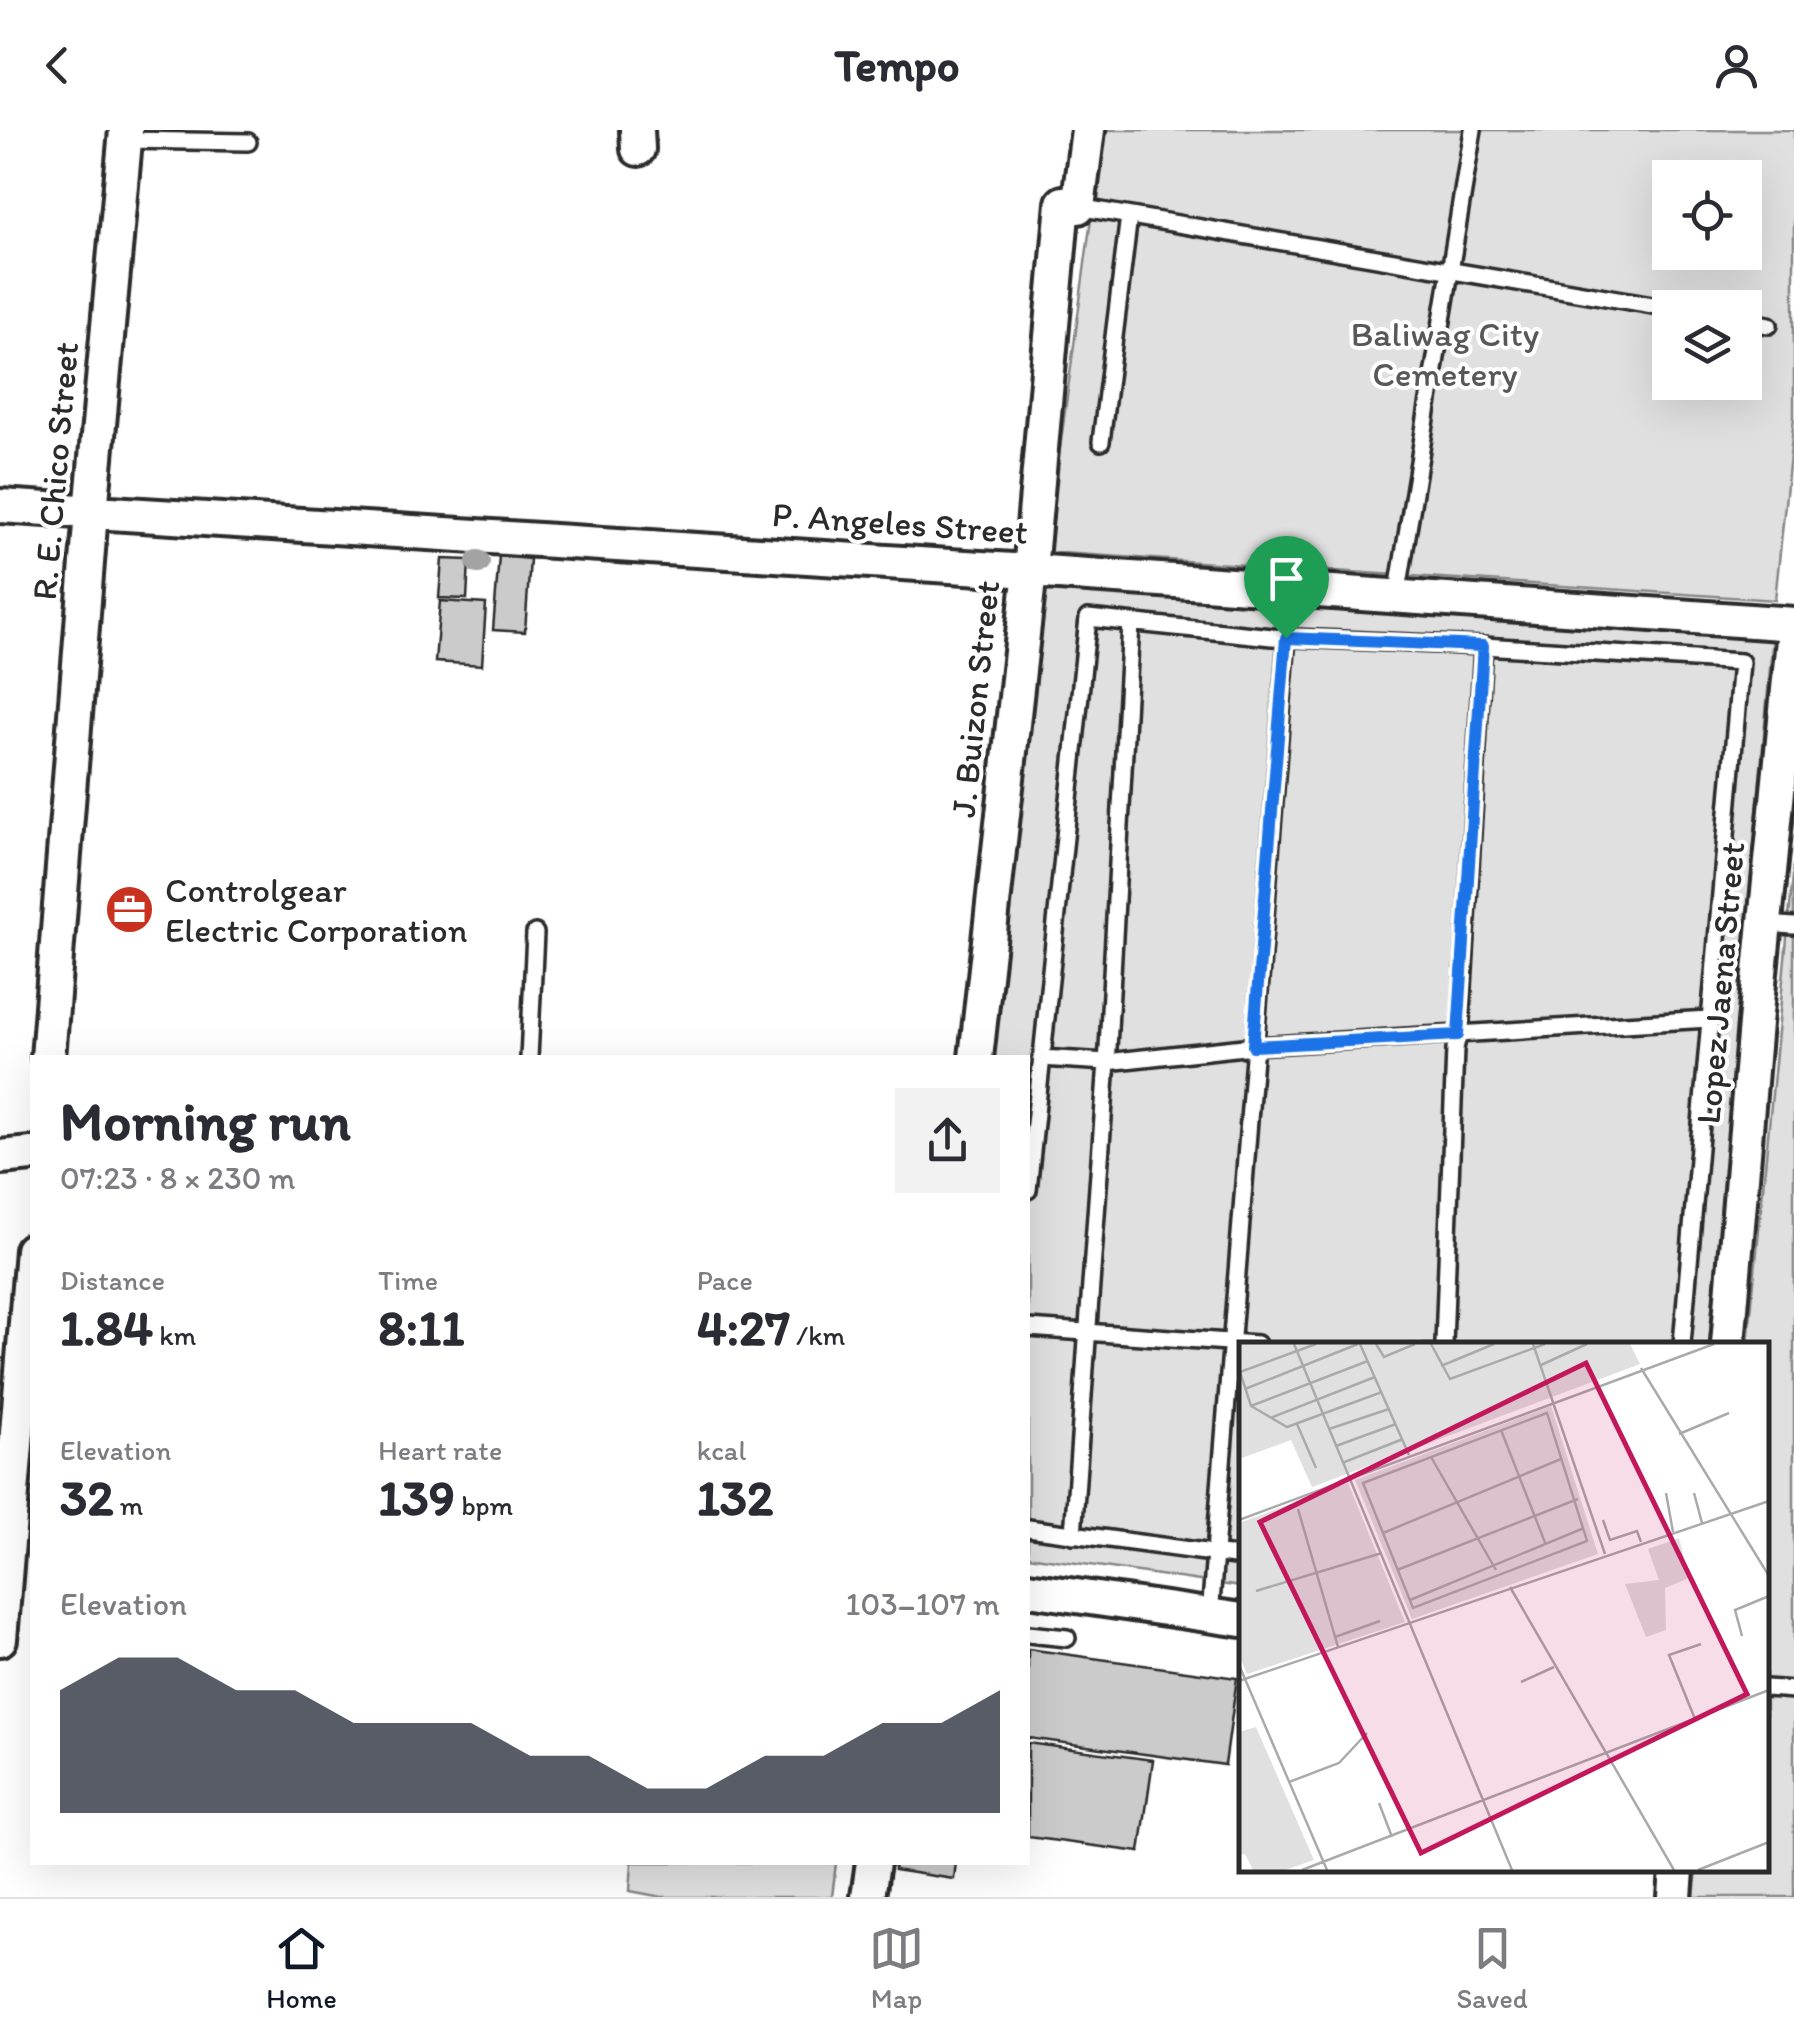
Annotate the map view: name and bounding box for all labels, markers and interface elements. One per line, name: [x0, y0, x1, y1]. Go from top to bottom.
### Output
icon: back: [30, 38, 85, 93]
text: Tempo: [834, 38, 960, 92]
icon: person: [1709, 38, 1764, 93]
map controls: [1652, 160, 1762, 400]
button: locate: [1652, 160, 1762, 270]
button: layers: [1652, 290, 1762, 400]
park label: Baliwag City Cemetery: [1351, 313, 1539, 395]
street label: R. E. Chico Street: [23, 340, 87, 602]
street label: P. Angeles Street: [771, 493, 1029, 553]
pin: [1244, 536, 1329, 639]
icon: arrive: [1259, 551, 1314, 606]
street label: J. Buizon Street: [942, 579, 1008, 819]
street label: Lopez Jaena Street: [1687, 840, 1753, 1126]
place label: Controlgear Electric Corporation: [165, 869, 468, 951]
office icon: Controlgear Electric Corporation: [104, 884, 156, 936]
text: Morning run: [60, 1088, 351, 1154]
button: share: [895, 1088, 1000, 1193]
text: 07:23 · 8 × 230 m: [60, 1159, 295, 1197]
text: Distance: [60, 1263, 165, 1297]
text: Time: [378, 1263, 438, 1297]
text: Pace: [697, 1263, 753, 1297]
text: 1.84: [60, 1297, 153, 1358]
text: 8:11: [378, 1297, 464, 1358]
text: 4:27: [697, 1297, 790, 1358]
text: km: [153, 1318, 196, 1352]
text: /km: [790, 1318, 845, 1352]
inset map: [1239, 1342, 1769, 1872]
text: Elevation: [60, 1433, 171, 1467]
text: Heart rate: [378, 1433, 502, 1467]
text: kcal: [697, 1433, 746, 1467]
text: 32: [60, 1467, 114, 1528]
text: 139: [378, 1467, 455, 1528]
text: 132: [697, 1467, 773, 1528]
text: m: [114, 1488, 143, 1522]
text: bpm: [455, 1488, 513, 1522]
text: Elevation: [60, 1585, 187, 1623]
text: 103–107 m: [846, 1585, 1000, 1623]
tab: Home: [266, 1921, 337, 2015]
tab: Map: [869, 1921, 924, 2015]
tab: Saved: [1456, 1921, 1528, 2015]

